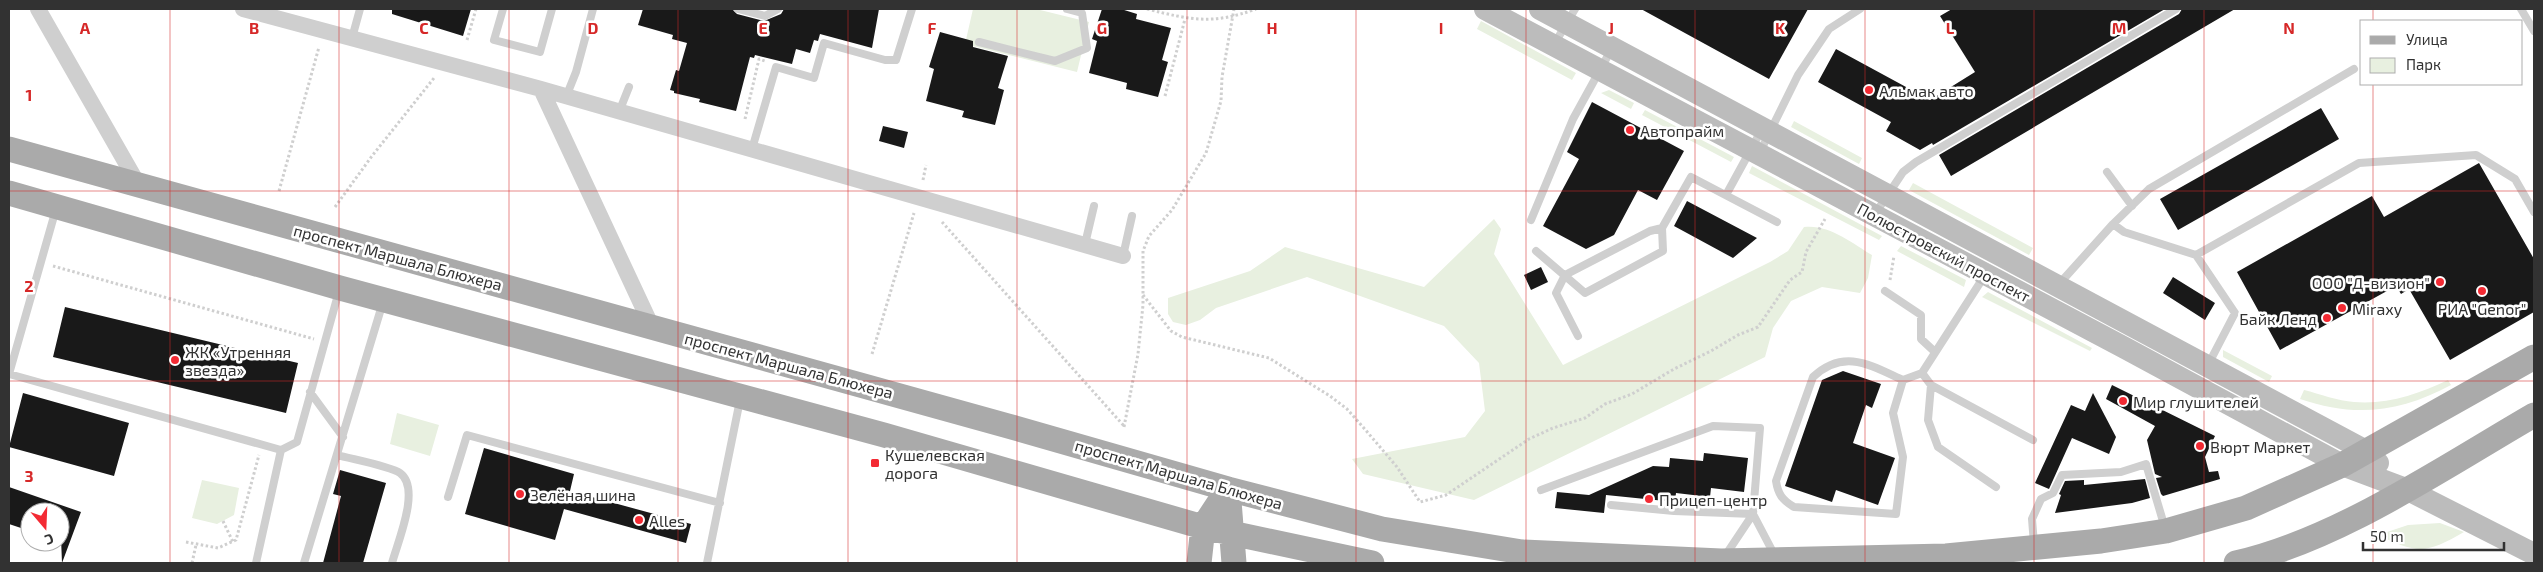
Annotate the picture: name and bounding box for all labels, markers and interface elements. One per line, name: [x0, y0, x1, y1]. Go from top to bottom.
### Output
text: A: [80, 18, 91, 37]
text: B: [249, 18, 259, 37]
text: C: [419, 18, 429, 37]
text: D: [588, 18, 599, 37]
text: E: [758, 18, 768, 37]
text: F: [928, 18, 937, 37]
text: G: [1097, 18, 1107, 37]
text: H: [1266, 18, 1278, 37]
text: I: [1439, 18, 1443, 37]
text: J: [1608, 18, 1614, 37]
text: K: [1775, 18, 1786, 37]
text: L: [1946, 18, 1955, 37]
text: M: [2112, 18, 2126, 37]
text: N: [2283, 18, 2295, 37]
legend: [2360, 20, 2523, 85]
text: Улица: [2406, 30, 2448, 48]
text: Парк: [2406, 55, 2441, 73]
place label: Альмак авто: [1879, 81, 1974, 100]
marker: Альмак авто: [1863, 84, 1875, 96]
text: 1: [26, 85, 32, 104]
place label: Автопрайм: [1640, 121, 1724, 140]
marker: Автопрайм: [1624, 124, 1636, 136]
street label: Полюстровский проспект: [1854, 198, 2034, 306]
street label: проспект Маршала Блюхера: [292, 220, 504, 294]
place label: ООО "Д-визион": [2312, 273, 2430, 292]
text: 2: [24, 276, 34, 295]
marker: ООО "Д-визион": [2434, 276, 2446, 288]
marker: РИА "Genor": [2476, 285, 2488, 297]
place label: Miraxy: [2352, 299, 2403, 318]
place label: РИА "Genor": [2438, 299, 2526, 318]
marker: Miraxy: [2336, 302, 2348, 314]
place label: Байк Ленд: [2239, 309, 2317, 328]
marker: Байк Ленд: [2321, 312, 2333, 324]
street label: проспект Маршала Блюхера: [683, 328, 895, 402]
place label: ЖК «Утренняя звезда»: [185, 342, 291, 379]
marker: ЖК «Утренняя звезда»: [169, 354, 181, 366]
place label: Мир глушителей: [2133, 392, 2259, 412]
marker: Мир глушителей: [2117, 395, 2129, 407]
street label: проспект Маршала Блюхера: [1073, 435, 1285, 513]
place label: Вюрт Маркет: [2210, 437, 2310, 456]
marker: Вюрт Маркет: [2194, 440, 2206, 452]
place label: Кушелевская дорога: [885, 445, 985, 482]
marker: Кушелевская дорога: [869, 457, 881, 469]
text: 3: [24, 466, 34, 485]
place label: Зелёная шина: [530, 485, 636, 504]
marker: Зелёная шина: [514, 488, 526, 500]
place label: Прицеп-центр: [1659, 490, 1767, 509]
marker: Прицеп-центр: [1643, 493, 1655, 505]
north arrow: [20, 502, 70, 552]
place label: Alles: [649, 511, 685, 530]
marker: Alles: [633, 514, 645, 526]
scale bar: [2363, 520, 2504, 552]
text: 50 m: [2370, 527, 2404, 545]
text: С: [43, 530, 56, 549]

